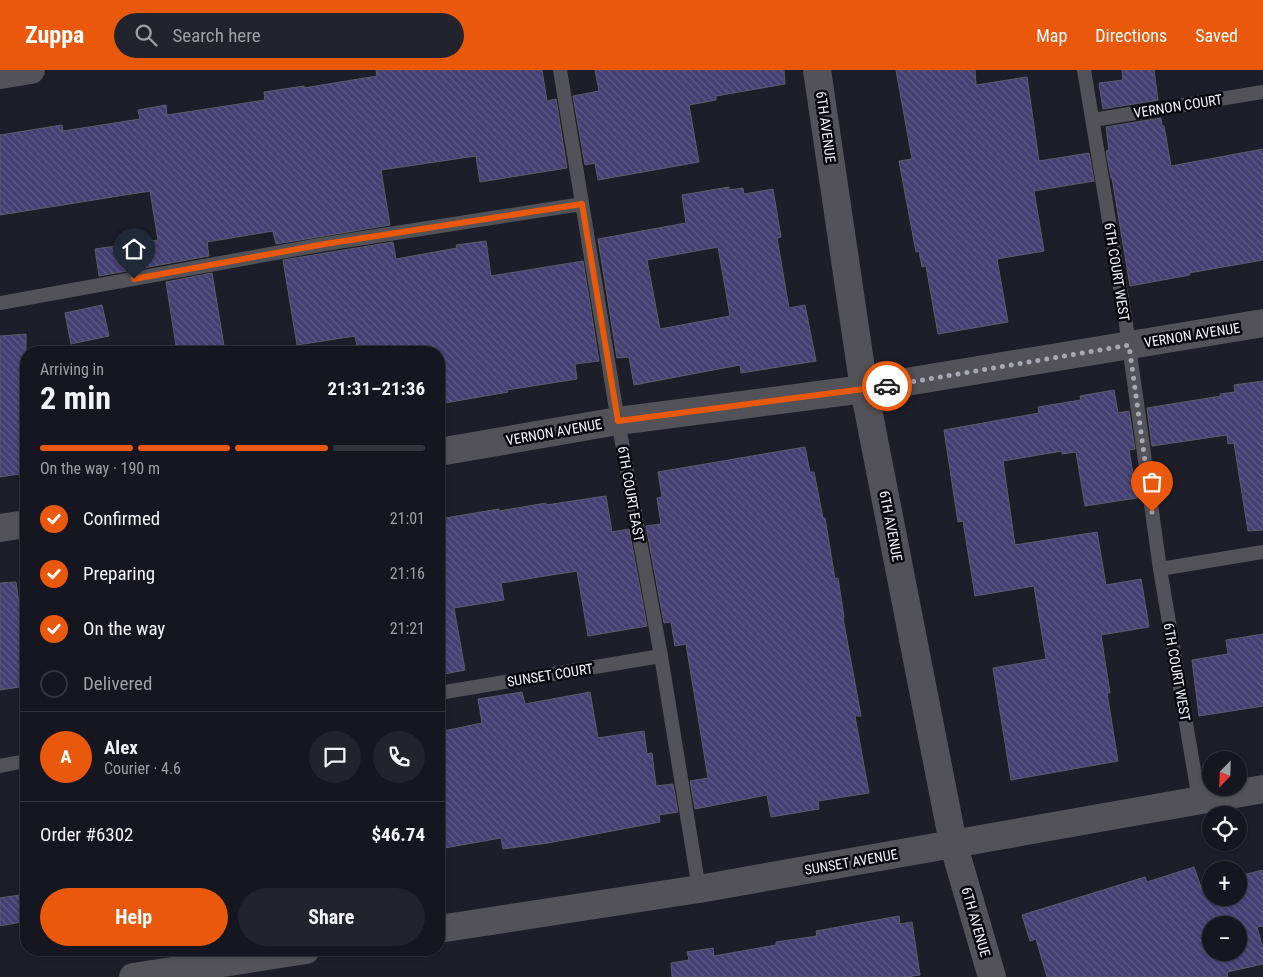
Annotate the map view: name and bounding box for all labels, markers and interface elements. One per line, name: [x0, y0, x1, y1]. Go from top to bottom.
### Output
search box: [114, 13, 464, 58]
text: Zuppa: [25, 21, 84, 49]
icon: search: [132, 21, 160, 49]
text: Search here: [172, 24, 261, 47]
text: Map: [1036, 25, 1067, 46]
text: Directions: [1095, 25, 1167, 46]
text: Saved: [1195, 25, 1238, 46]
street label: 6TH AVENUE: [813, 90, 839, 164]
street label: VERNON COURT: [1132, 91, 1224, 121]
street label: 6TH COURT WEST: [1101, 222, 1133, 322]
pin: [113, 228, 155, 279]
icon: home: [120, 235, 148, 263]
street label: VERNON AVENUE: [1143, 320, 1241, 350]
text: Arriving in: [40, 360, 104, 379]
courier: [862, 361, 912, 411]
icon: car: [873, 372, 901, 400]
text: 21:31–21:36: [327, 377, 425, 400]
text: 2 min: [40, 379, 111, 417]
street label: VERNON AVENUE: [505, 416, 603, 448]
street label: 6TH COURT EAST: [615, 445, 647, 543]
text: On the way · 190 m: [40, 459, 160, 478]
pin: [1131, 461, 1173, 512]
icon: bag: [1138, 468, 1166, 496]
street label: 6TH AVENUE: [876, 489, 906, 563]
icon: check: [40, 505, 68, 533]
text: Confirmed: [83, 507, 160, 530]
text: 21:01: [390, 509, 425, 528]
icon: check: [40, 560, 68, 588]
text: Preparing: [83, 562, 155, 585]
text: 21:16: [390, 564, 425, 583]
icon: check: [40, 615, 68, 643]
text: On the way: [83, 617, 165, 640]
text: 21:21: [390, 619, 425, 638]
street label: 6TH COURT WEST: [1160, 622, 1194, 722]
street label: SUNSET COURT: [506, 660, 594, 690]
text: Delivered: [83, 672, 152, 695]
button: chat: [309, 731, 361, 783]
button: phone: [373, 731, 425, 783]
text: Alex: [104, 736, 138, 759]
text: A: [60, 745, 72, 768]
north arrow: [1202, 751, 1248, 796]
map controls: [1202, 751, 1247, 961]
text: Courier · 4.6: [104, 759, 181, 778]
button: locate: [1202, 806, 1247, 851]
text: Order #6302: [40, 823, 133, 846]
text: $46.74: [371, 823, 425, 846]
street label: SUNSET AVENUE: [803, 846, 899, 878]
button: +: [1202, 861, 1247, 906]
street label: 6TH AVENUE: [958, 885, 994, 959]
button: Help: [40, 888, 228, 946]
button: Share: [238, 888, 425, 946]
button: −: [1202, 916, 1247, 961]

